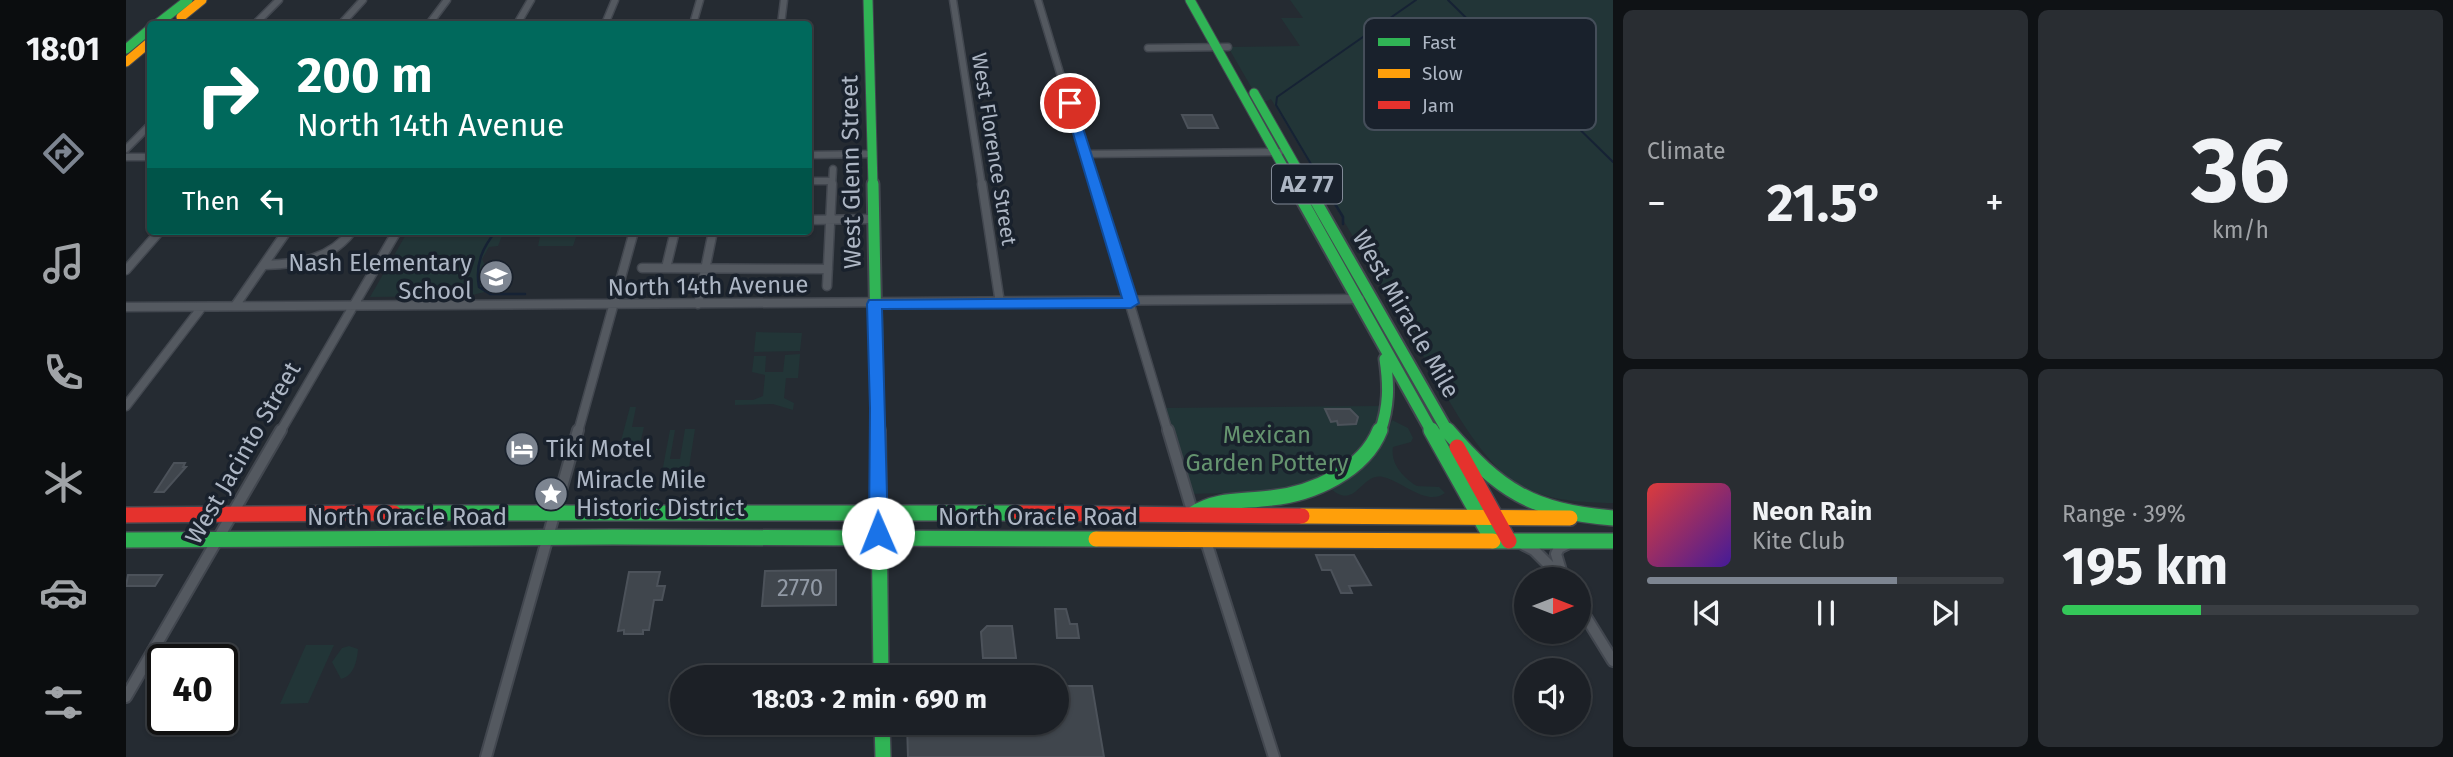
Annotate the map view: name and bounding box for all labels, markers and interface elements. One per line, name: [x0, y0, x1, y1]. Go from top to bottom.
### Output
legend: [1364, 18, 1596, 130]
text: 18:01: [26, 30, 100, 68]
text: Fast: [1422, 31, 1456, 54]
text: 200 m: [297, 46, 433, 105]
icon: right: [182, 49, 273, 140]
street label: West Florence Street: [966, 51, 1022, 248]
text: Slow: [1422, 62, 1463, 85]
pin: [1040, 73, 1100, 133]
street label: West Glenn Street: [835, 75, 867, 269]
icon: arrive: [1051, 84, 1089, 122]
text: Jam: [1422, 94, 1454, 117]
text: North 14th Avenue: [297, 106, 565, 144]
text: 36: [2191, 116, 2290, 225]
icon: directions: [39, 129, 88, 178]
text: Climate: [1647, 137, 1726, 165]
road number: AZ 77: [1272, 164, 1342, 204]
text: 21.5°: [1767, 172, 1884, 235]
text: −: [1647, 180, 1666, 226]
text: +: [1985, 180, 2004, 226]
icon: left: [254, 182, 292, 220]
text: Then: [182, 186, 240, 217]
text: km/h: [2212, 216, 2269, 244]
street label: West Miracle Mile: [1347, 225, 1465, 403]
icon: music: [39, 239, 88, 288]
place label: Nash Elementary School: [288, 249, 472, 305]
school or university icon: Nash Elementary School: [477, 258, 515, 296]
street label: North 14th Avenue: [607, 270, 809, 302]
icon: phone: [39, 348, 88, 397]
street label: West Jacinto Street: [180, 357, 307, 549]
park label: Mexican Garden Pottery: [1186, 421, 1349, 477]
hotel icon: Tiki Motel: [503, 430, 541, 468]
place label: Tiki Motel: [546, 435, 652, 463]
icon: climate: [39, 458, 88, 507]
place label: Miracle Mile Historic District: [576, 466, 745, 522]
place icon: Miracle Mile Historic District: [532, 475, 570, 513]
position arrow: [841, 496, 915, 570]
text: Neon Rain: [1752, 496, 1872, 527]
text: Range · 39%: [2062, 500, 2186, 528]
street label: North Oracle Road: [307, 503, 507, 531]
street label: North Oracle Road: [938, 503, 1138, 531]
text: Kite Club: [1752, 527, 1845, 555]
text: 195 km: [2062, 535, 2228, 598]
north arrow: [1514, 567, 1591, 644]
map controls: [1514, 567, 1591, 735]
icon: car: [39, 568, 88, 617]
house number: 2770: [777, 574, 823, 602]
icon: previous: [1688, 594, 1726, 632]
icon: pause: [1807, 594, 1845, 632]
icon: next: [1926, 594, 1964, 632]
speed limit sign: 40: [147, 644, 238, 735]
button: sound: [1514, 658, 1591, 735]
icon: filters: [39, 678, 88, 727]
text: 18:03 · 2 min · 690 m: [752, 684, 987, 715]

